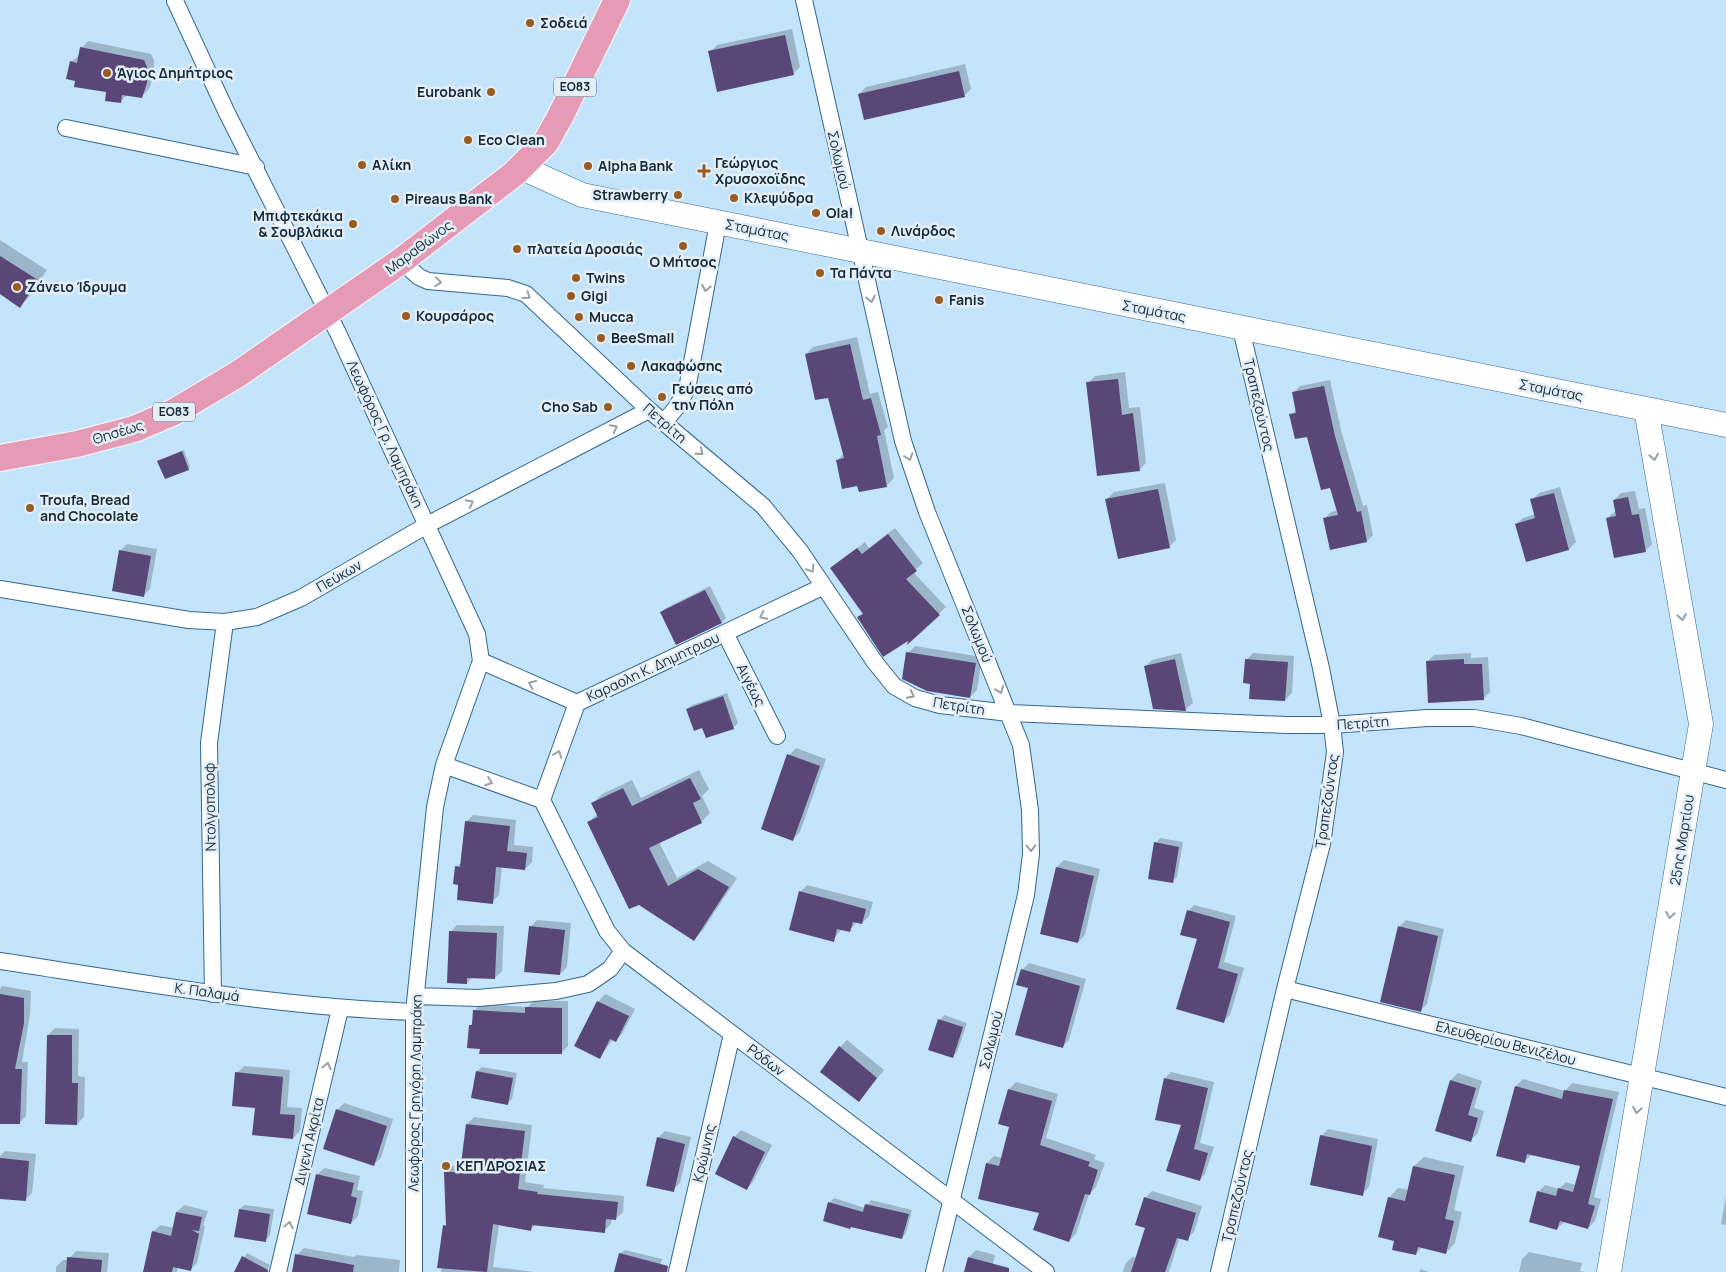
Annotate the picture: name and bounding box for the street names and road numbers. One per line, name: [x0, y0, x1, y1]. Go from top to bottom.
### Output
road number: ΕΟ83: [554, 77, 596, 96]
street label: Σολωμού: [824, 129, 855, 191]
street label: Σταμάτας: [723, 214, 791, 245]
street label: Μαραθώνος: [381, 215, 456, 278]
street label: Σταμάτας: [1120, 295, 1188, 326]
street label: Λεωφόρος Γρ. Λαμπράκη: [343, 357, 428, 511]
street label: Τραπεζούντος: [1240, 357, 1279, 453]
street label: Σταμάτας: [1517, 374, 1585, 405]
street label: Πετρίτη: [639, 398, 691, 447]
road number: ΕΟ83: [153, 402, 195, 422]
street label: Θησέως: [90, 415, 146, 448]
street label: Πεύκων: [313, 555, 365, 596]
street label: Σολωμού: [958, 603, 997, 665]
street label: Καραολη Κ. Δημητριου: [583, 627, 722, 706]
street label: Αιγέως: [733, 660, 770, 710]
street label: Πετρίτη: [932, 692, 986, 719]
street label: Πετρίτη: [1336, 711, 1390, 734]
street label: Τραπεζούντος: [1310, 752, 1343, 849]
street label: Ντολγοπολοφ: [199, 762, 220, 852]
street label: 25ης Μαρτίου: [1665, 793, 1698, 887]
street label: Κ. Παλαμά: [173, 978, 241, 1005]
street label: Λεωφόρος Γρηγόρη Λαμπράκη: [403, 994, 426, 1192]
street label: Σολωμού: [974, 1009, 1007, 1071]
street label: Ελευθερίου Βενιζέλου: [1434, 1016, 1578, 1069]
street label: Ρόδων: [744, 1039, 789, 1080]
street label: Διγενή Ακρίτα: [289, 1095, 328, 1187]
street label: Κρώμνης: [688, 1122, 719, 1184]
street label: Τραπεζούντος: [1217, 1147, 1256, 1244]

